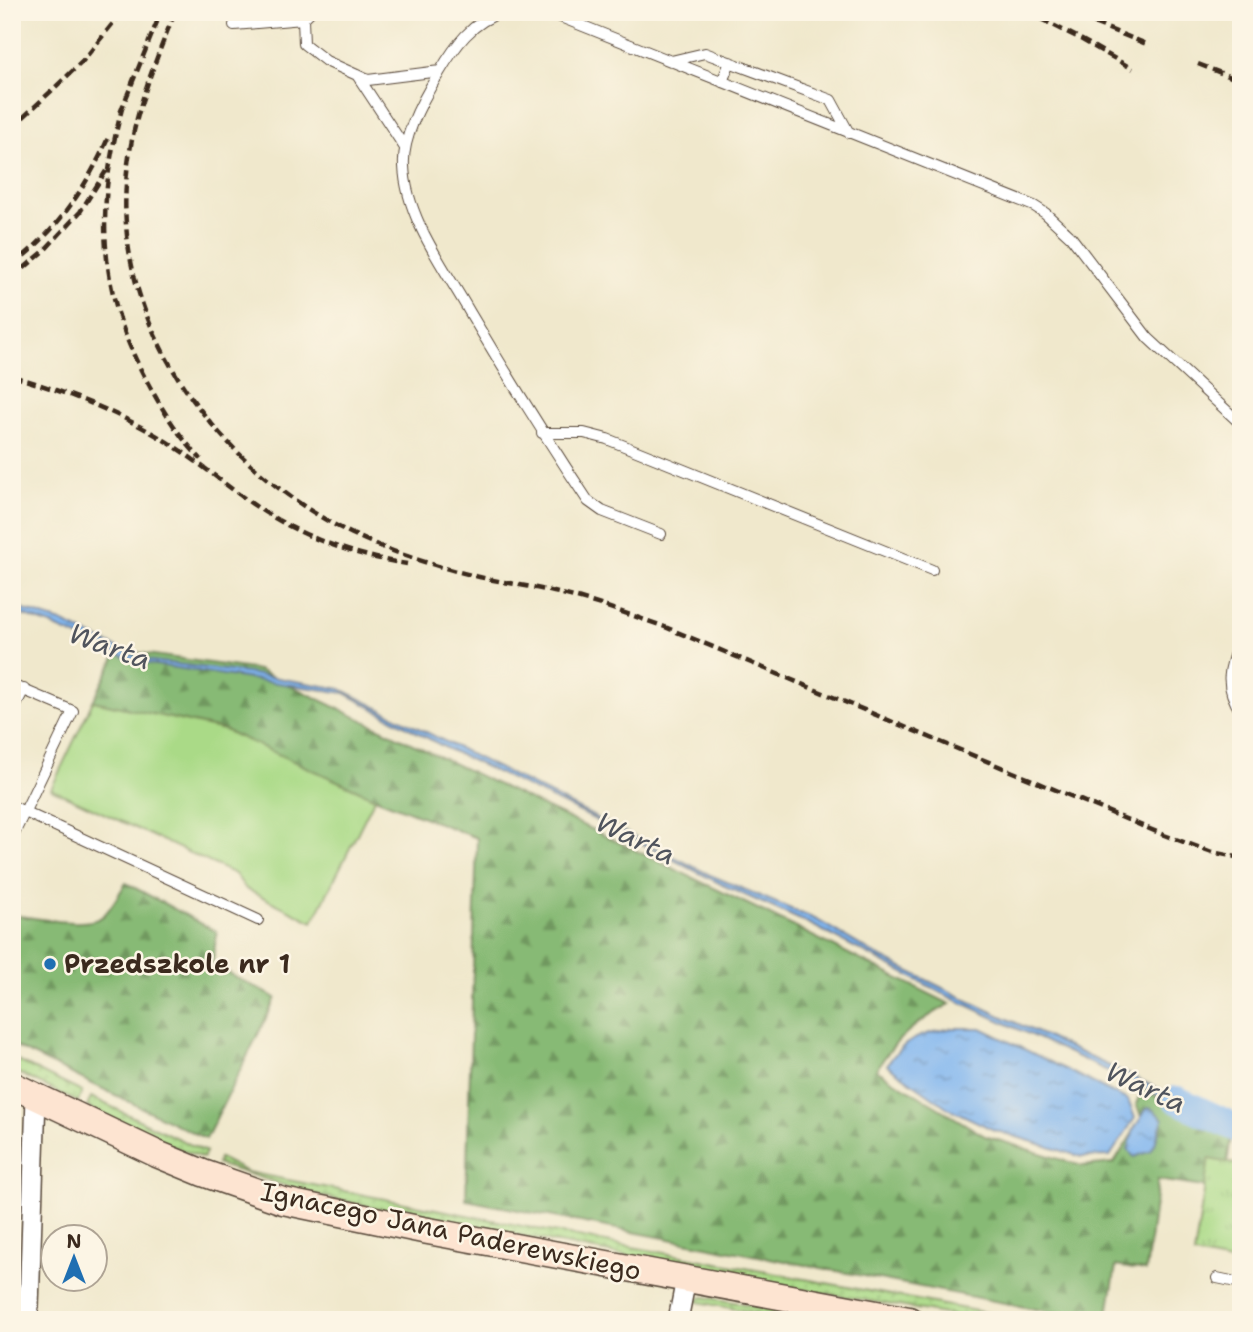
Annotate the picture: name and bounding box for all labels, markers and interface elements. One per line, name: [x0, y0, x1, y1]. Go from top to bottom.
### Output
water label: Warta: [64, 614, 156, 678]
water label: Warta: [590, 802, 682, 874]
place label: Przedszkole nr 1: [64, 946, 290, 981]
marker: Przedszkole nr 1: [42, 956, 58, 972]
water label: Warta: [1100, 1052, 1192, 1122]
street label: Ignacego Jana Paderewskiego: [258, 1173, 644, 1288]
north arrow: [38, 1224, 108, 1294]
text: N: [66, 1229, 82, 1254]

